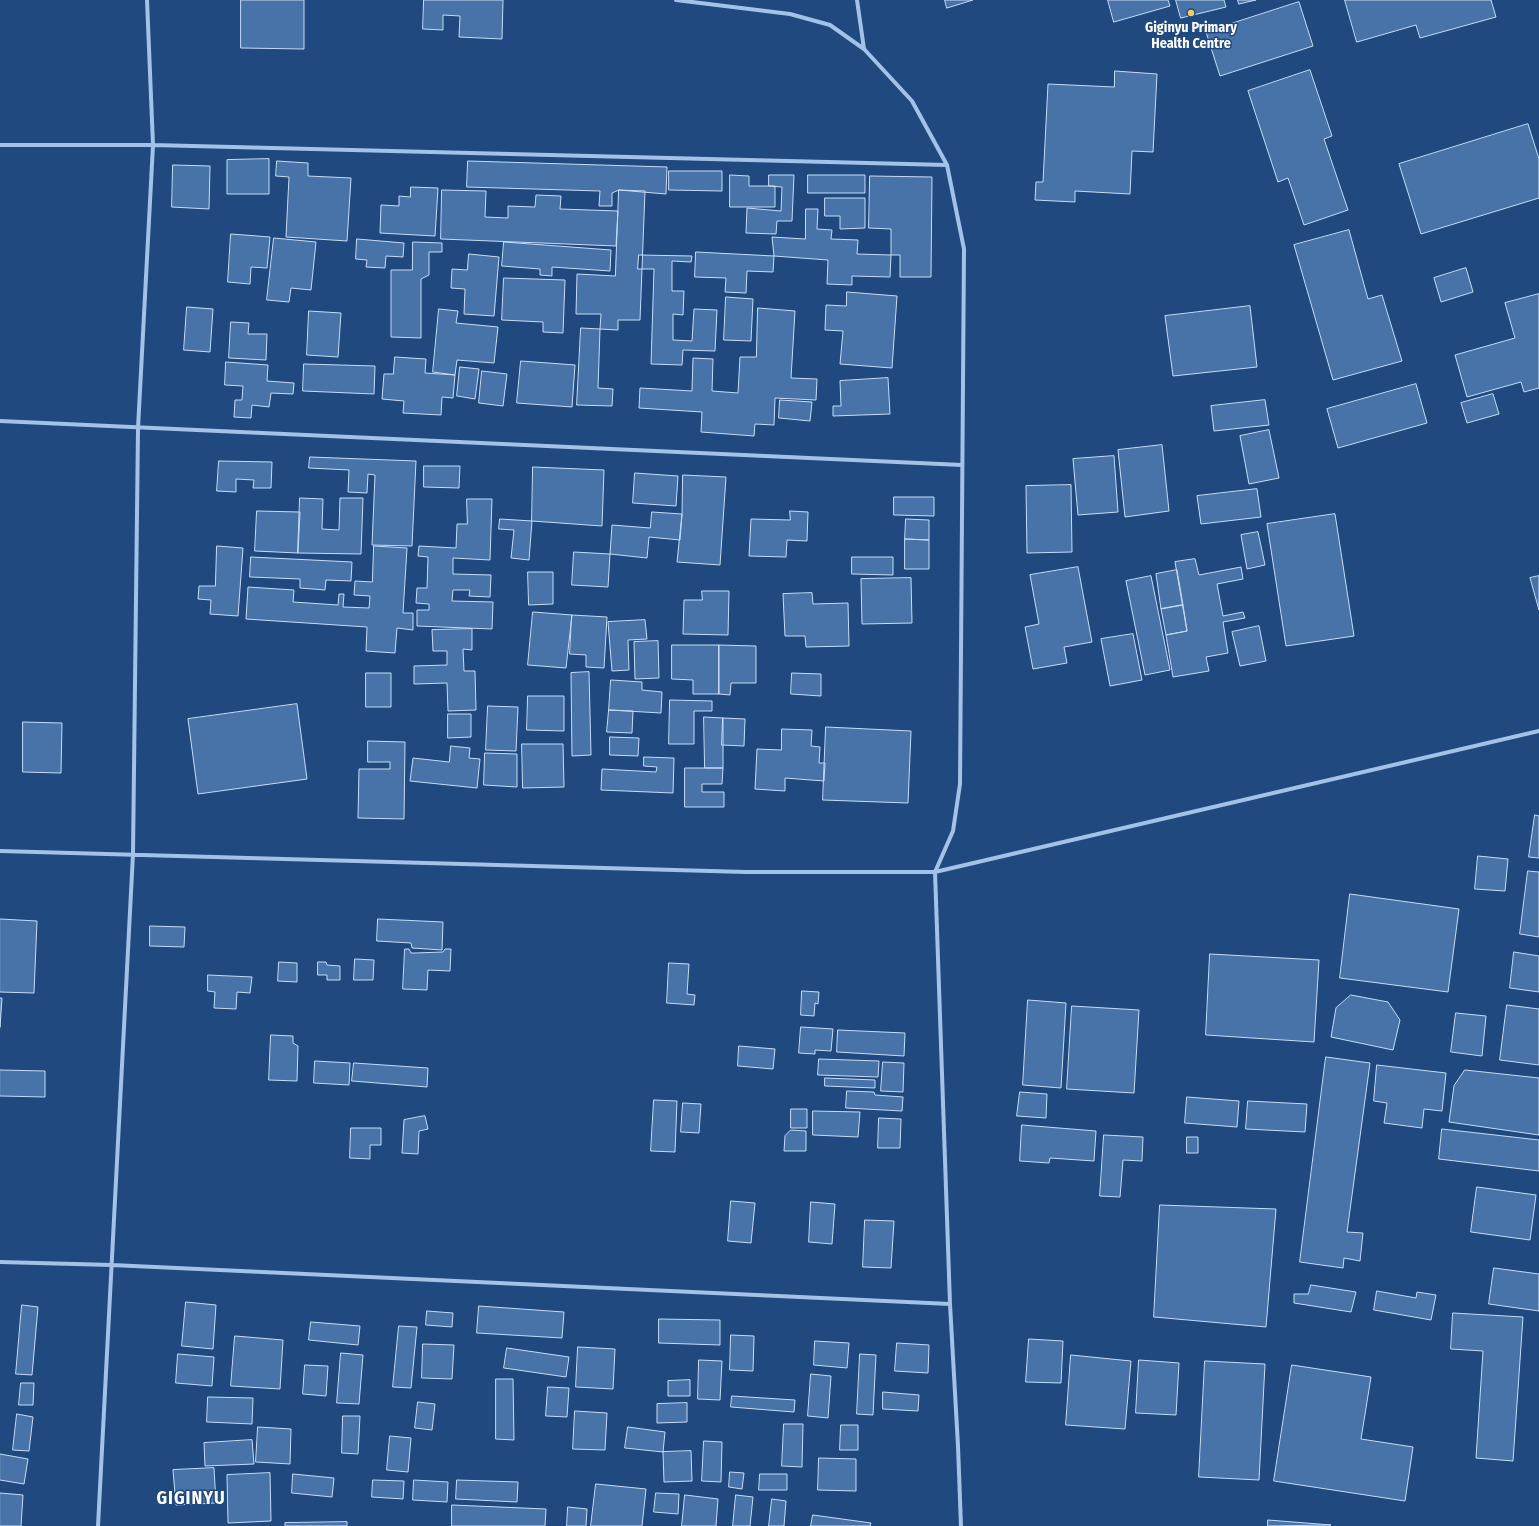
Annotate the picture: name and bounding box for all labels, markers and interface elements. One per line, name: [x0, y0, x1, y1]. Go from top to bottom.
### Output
marker: Giginyu Primary Health Centre: [1186, 8, 1196, 18]
place label: Giginyu Primary Health Centre: [1145, 20, 1237, 52]
district label: GIGINYU: [156, 1488, 226, 1510]

